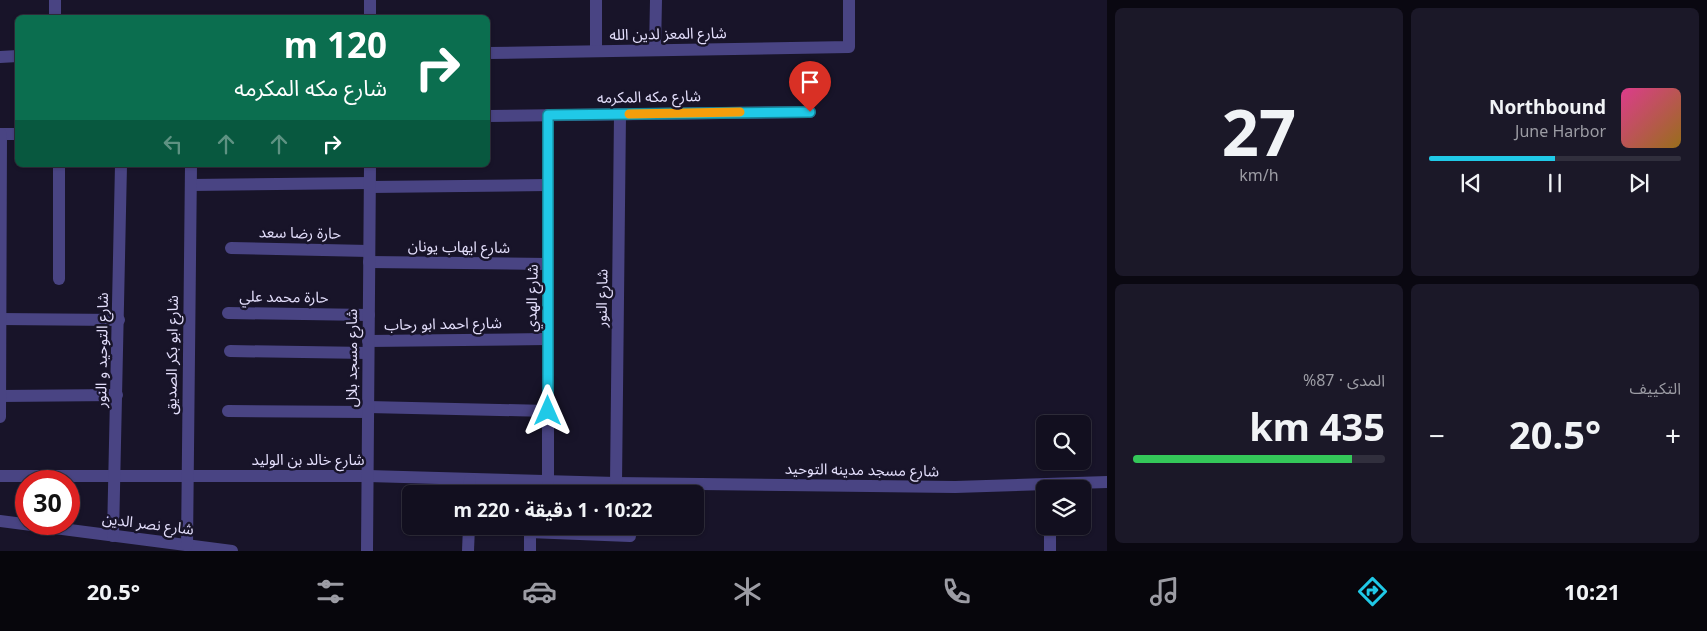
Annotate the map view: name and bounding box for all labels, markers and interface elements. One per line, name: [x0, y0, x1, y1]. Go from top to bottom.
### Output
text: 120 m: [284, 21, 387, 68]
street label: شارع المعز لدين الله: [609, 22, 727, 47]
icon: right: [405, 35, 470, 100]
pin: [789, 61, 831, 112]
icon: arrive: [796, 68, 824, 96]
text: شارع مكه المكرمه: [234, 72, 387, 102]
street label: شارع مكه المكرمه: [597, 85, 701, 110]
text: 27: [1222, 87, 1296, 175]
text: Northbound: [1489, 94, 1606, 120]
text: June Harbor: [1515, 120, 1606, 142]
icon: left: [159, 130, 187, 158]
icon: ahead: [212, 130, 240, 158]
icon: ahead: [265, 130, 293, 158]
icon: right: [318, 130, 346, 158]
text: km/h: [1239, 164, 1279, 186]
icon: previous: [1457, 169, 1485, 197]
icon: pause: [1541, 169, 1569, 197]
icon: next: [1625, 169, 1653, 197]
street label: حارة رضا سعد: [259, 221, 342, 243]
street label: شارع ايهاب يونان: [408, 235, 511, 260]
street label: شارع الهدي: [520, 264, 545, 332]
street label: شارع النور: [590, 268, 615, 328]
street label: حارة محمد علي: [239, 285, 329, 309]
street label: شارع التوحيد و النور: [90, 292, 115, 409]
street label: شارع ابو بكر الصديق: [160, 295, 185, 415]
street label: شارع مسجد بلال: [341, 308, 364, 407]
street label: شارع احمد ابو رحاب: [384, 312, 502, 337]
text: المدى · 87%: [1303, 369, 1385, 391]
text: التكييف: [1629, 377, 1681, 399]
position arrow: [521, 384, 573, 436]
text: 435 km: [1249, 400, 1385, 452]
text: 20.5°: [1509, 408, 1601, 460]
map controls: [1036, 415, 1091, 535]
button: search: [1036, 415, 1091, 470]
text: −: [1429, 416, 1445, 454]
text: +: [1665, 416, 1681, 454]
street label: شارع خالد بن الوليد: [251, 449, 365, 472]
street label: شارع مسجد مدينه التوحيد: [785, 458, 940, 483]
speed limit sign: 30: [15, 470, 80, 535]
button: layers: [1036, 480, 1091, 535]
text: 10:22 · 1 دقيقة · 220 m: [454, 497, 652, 523]
street label: شارع نصر الدين: [101, 507, 195, 542]
icon: filters: [313, 574, 348, 609]
icon: car: [522, 574, 557, 609]
icon: climate: [730, 574, 765, 609]
icon: phone: [939, 574, 974, 609]
icon: music: [1147, 574, 1182, 609]
icon: directions: [1355, 574, 1390, 609]
text: 20.5°: [87, 576, 140, 606]
text: 10:21: [1564, 576, 1620, 606]

